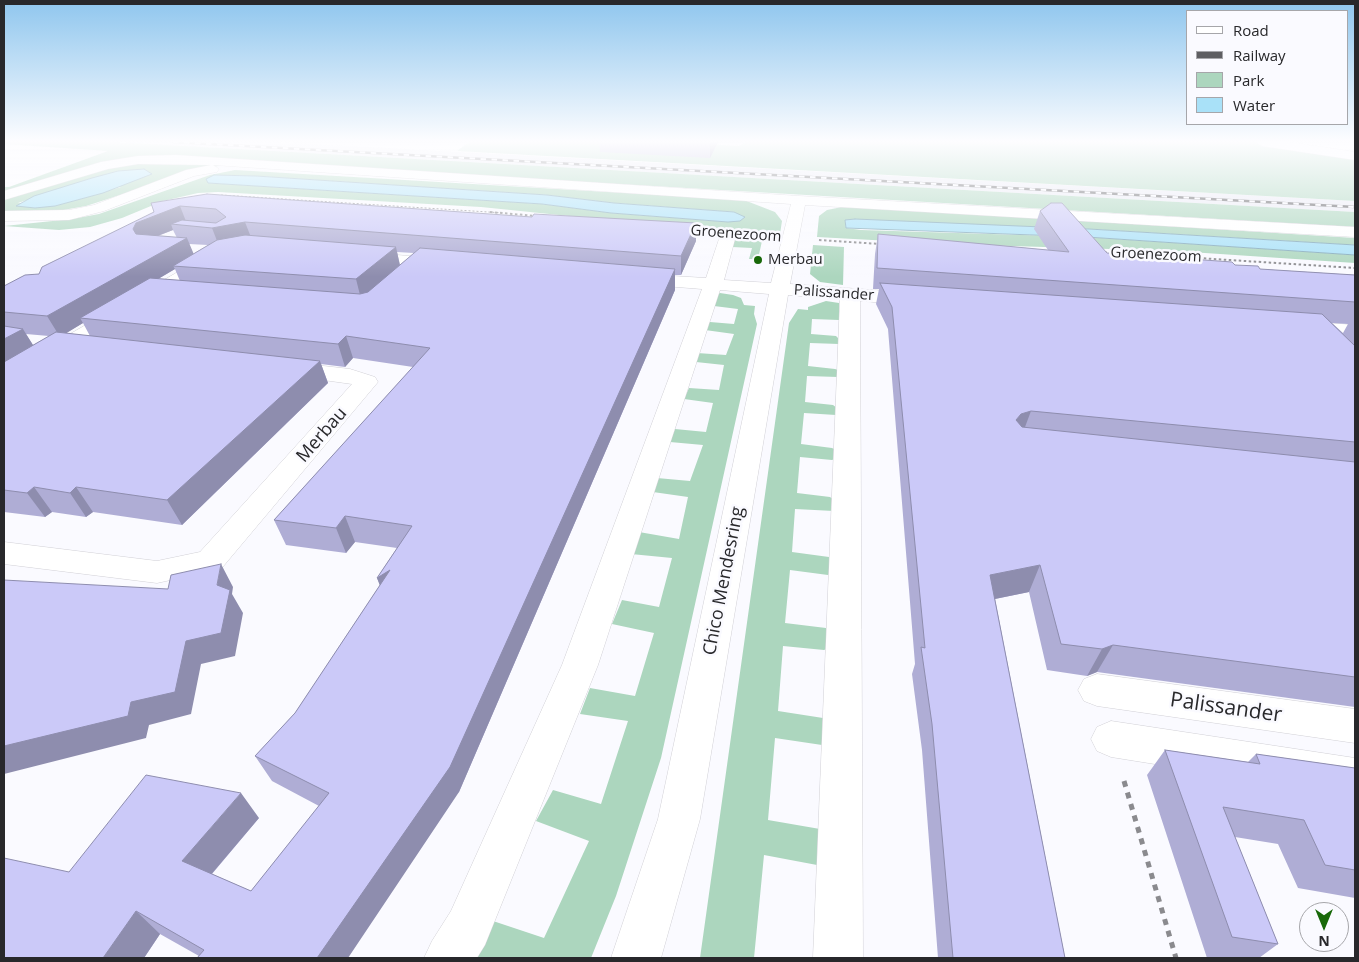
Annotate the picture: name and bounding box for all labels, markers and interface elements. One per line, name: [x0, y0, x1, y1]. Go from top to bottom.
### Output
legend: [1186, 10, 1349, 125]
text: Road: [1233, 20, 1269, 40]
text: Railway: [1233, 45, 1286, 65]
text: Park: [1233, 70, 1264, 90]
text: Water: [1233, 95, 1275, 115]
street label: Groenezoom: [690, 222, 782, 246]
street label: Groenezoom: [1110, 244, 1202, 266]
place label: Merbau: [768, 251, 823, 269]
marker: Merbau: [752, 254, 764, 266]
street label: Palissander: [793, 281, 875, 305]
street label: Merbau: [292, 403, 352, 467]
street label: Chico Mendesring: [699, 505, 749, 657]
street label: Palissander: [1168, 688, 1284, 728]
north arrow: [1299, 902, 1349, 952]
text: N: [1318, 932, 1330, 951]

